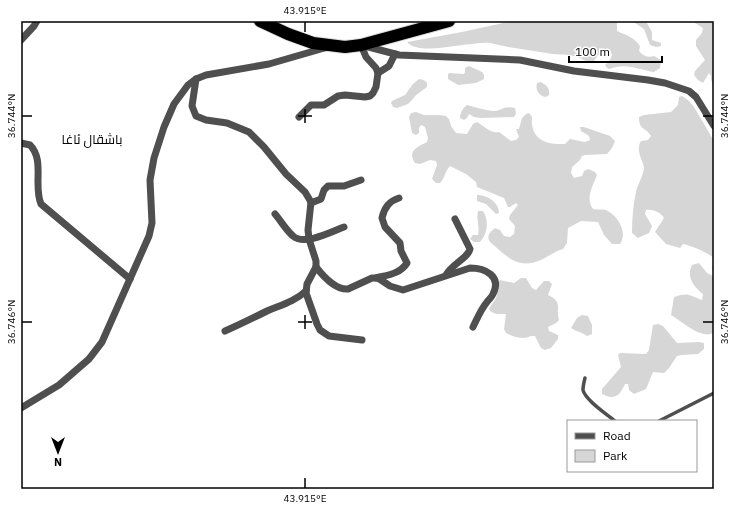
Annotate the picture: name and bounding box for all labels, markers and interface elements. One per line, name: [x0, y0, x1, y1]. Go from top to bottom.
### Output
text: 43.915°E: [283, 4, 327, 17]
scale bar: [569, 38, 662, 64]
text: 100 m: [575, 44, 610, 59]
text: 36.744°N: [5, 94, 18, 138]
text: 36.744°N: [718, 94, 731, 138]
district label: باشقال ئاغا: [62, 131, 122, 148]
text: 36.746°N: [5, 300, 18, 344]
text: 36.746°N: [718, 300, 731, 344]
legend: [567, 420, 697, 472]
text: Road: [603, 428, 631, 443]
north arrow: [38, 432, 78, 472]
text: Park: [603, 448, 628, 463]
text: N: [54, 455, 62, 469]
text: 43.915°E: [283, 492, 327, 505]

